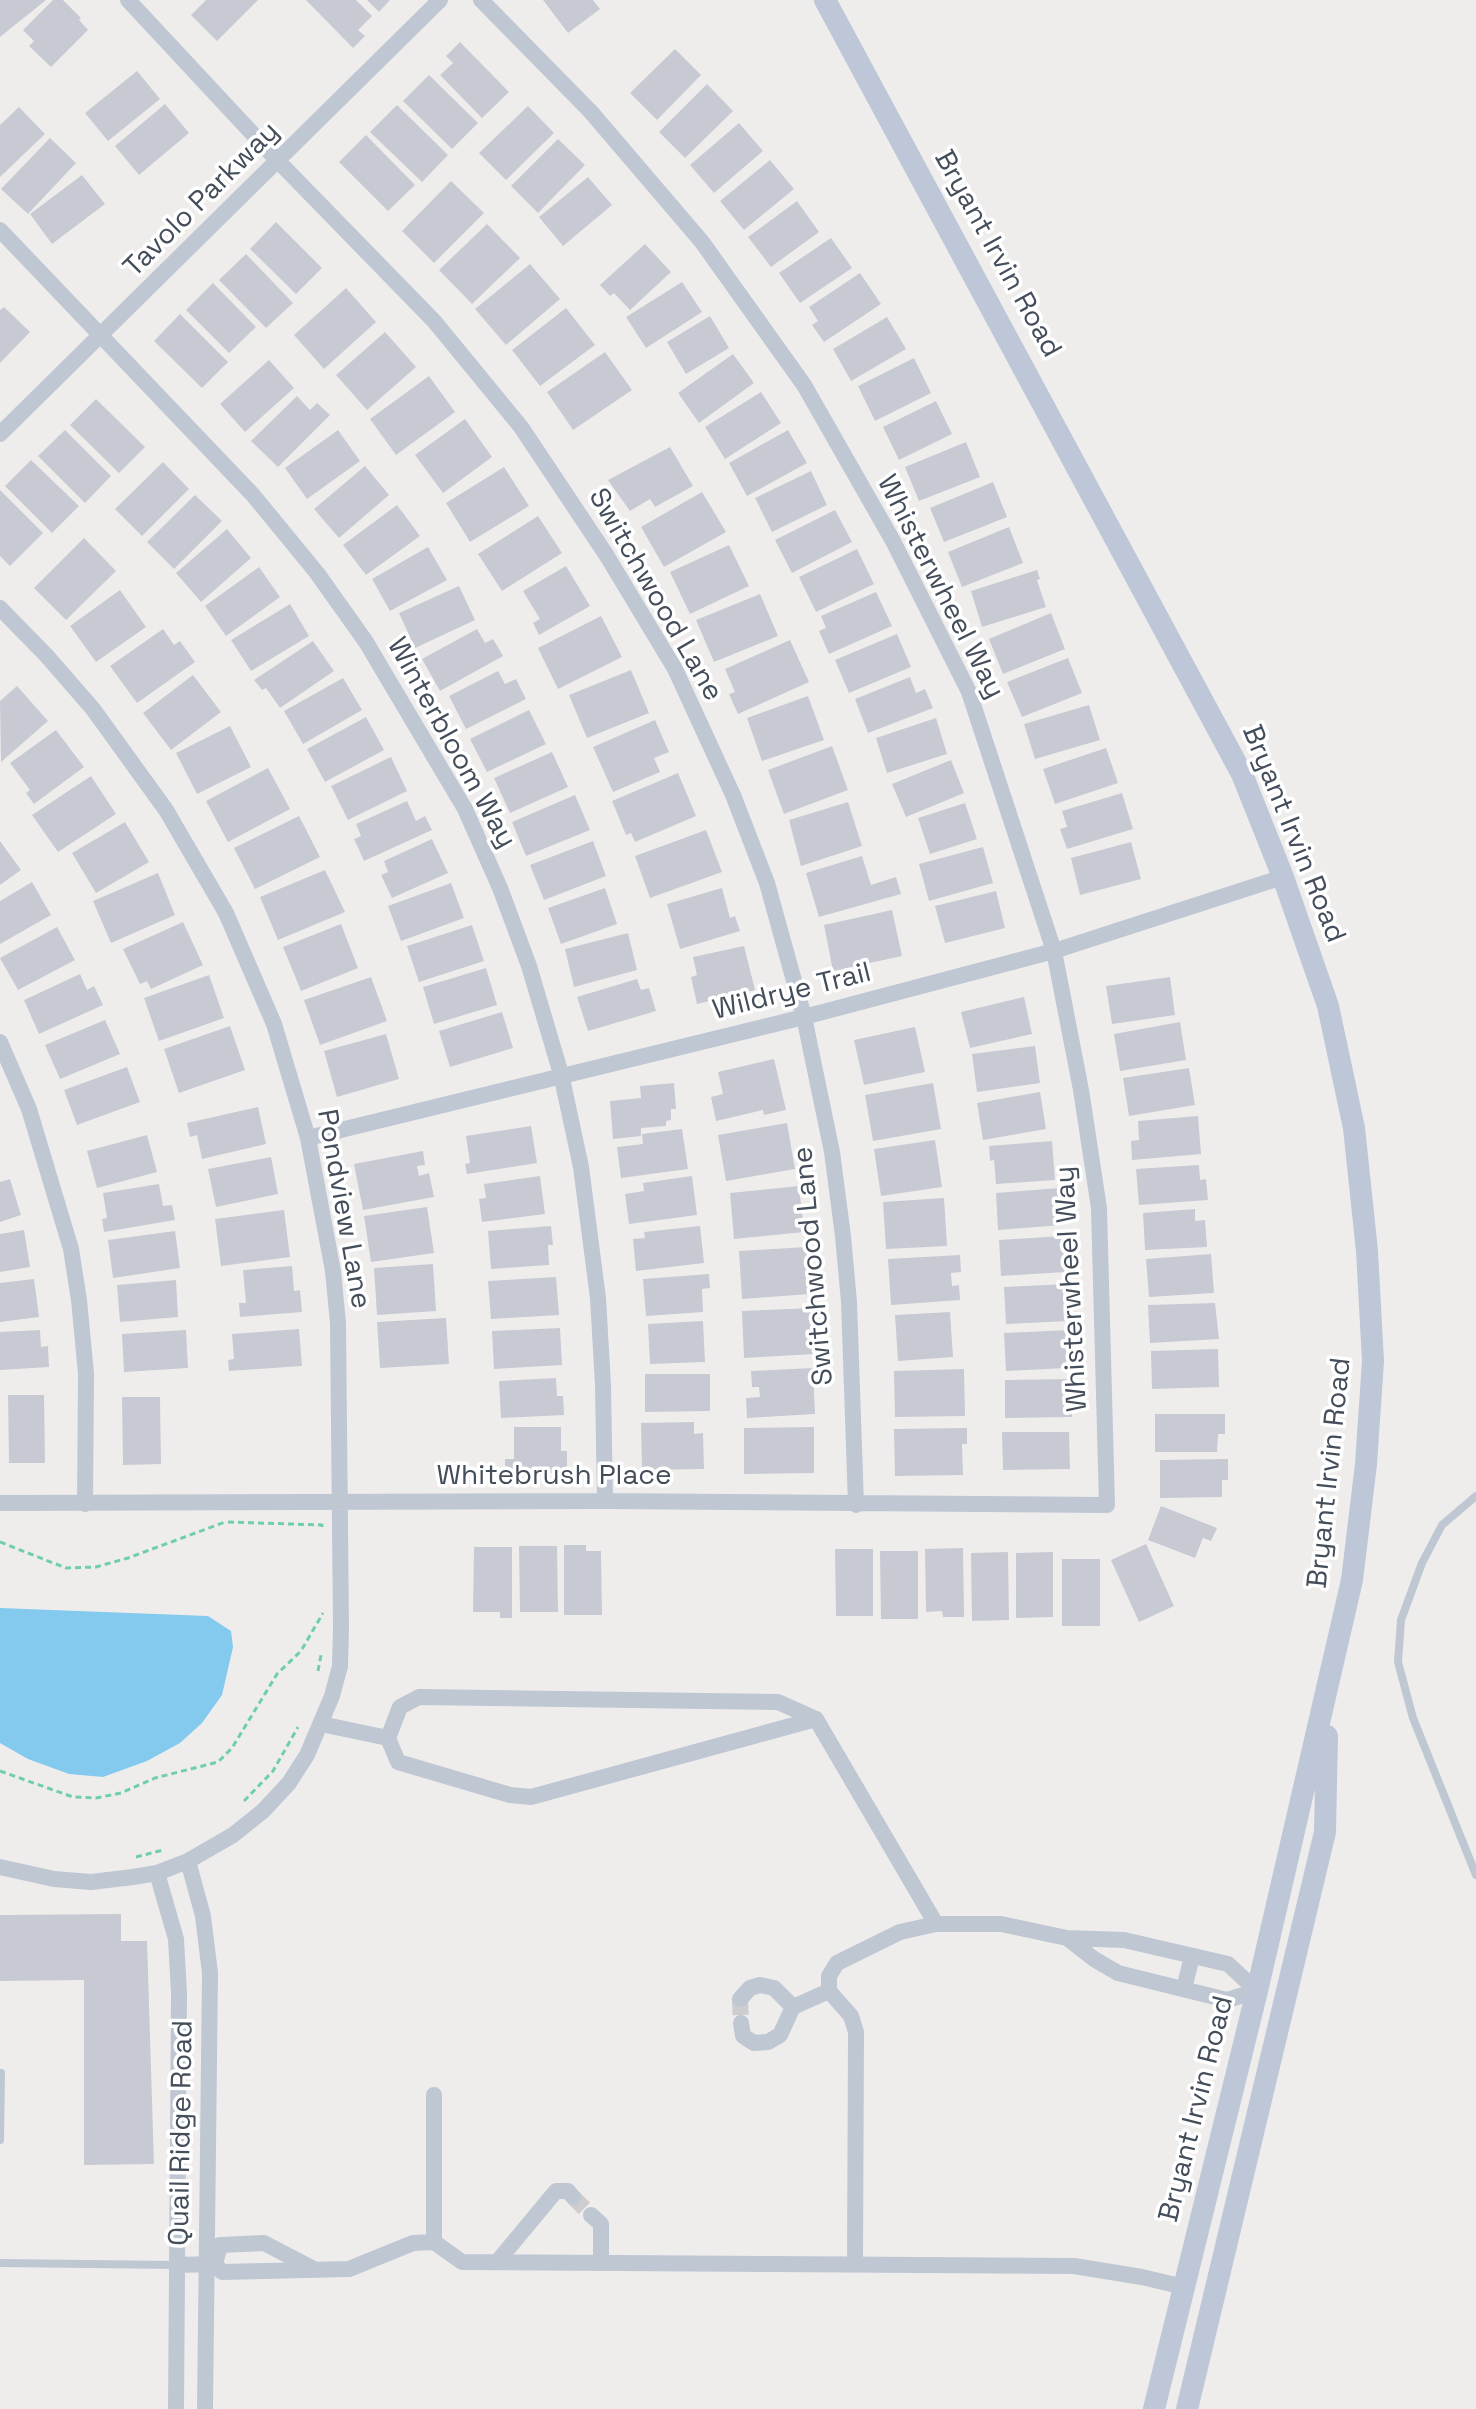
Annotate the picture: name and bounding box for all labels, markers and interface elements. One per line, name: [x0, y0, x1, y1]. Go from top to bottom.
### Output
street label: Tavolo Parkway: [117, 115, 287, 285]
street label: Bryant Irvin Road: [926, 145, 1068, 363]
street label: Whisterwheel Way: [869, 470, 1011, 704]
street label: Switchwood Lane: [581, 483, 729, 707]
street label: Winterbloom Way: [379, 632, 523, 854]
street label: Bryant Irvin Road: [1234, 720, 1352, 948]
street label: Wildrye Trail: [709, 956, 875, 1028]
street label: Pondview Lane: [309, 1107, 377, 1311]
street label: Switchwood Lane: [787, 1145, 841, 1387]
street label: Whisterwheel Way: [1049, 1165, 1095, 1413]
street label: Bryant Irvin Road: [1301, 1356, 1359, 1590]
street label: Whitebrush Place: [436, 1459, 672, 1493]
street label: Bryant Irvin Road: [1153, 1993, 1241, 2225]
street label: Quail Ridge Road: [163, 2020, 201, 2246]

